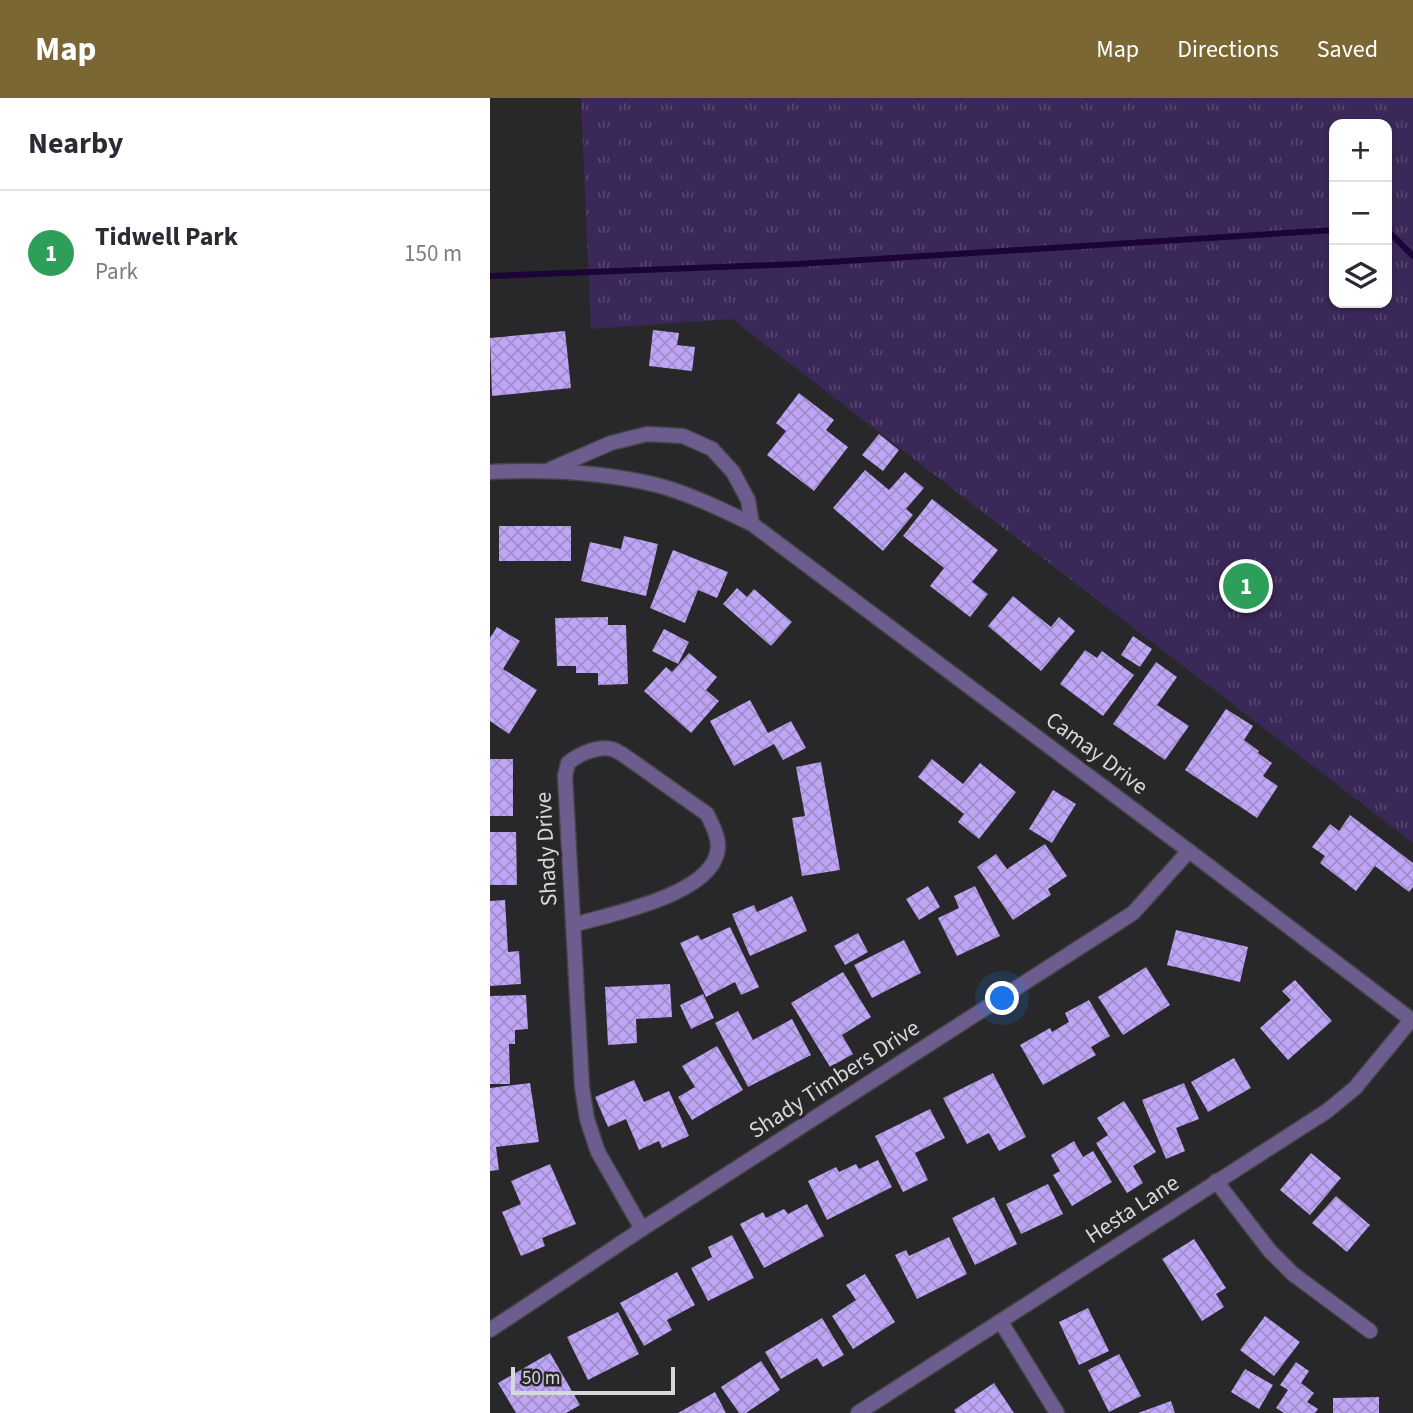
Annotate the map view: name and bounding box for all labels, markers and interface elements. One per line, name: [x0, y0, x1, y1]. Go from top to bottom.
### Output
text: Map: [35, 26, 96, 73]
text: Map: [1096, 32, 1139, 67]
text: Directions: [1177, 32, 1279, 67]
text: Saved: [1317, 32, 1378, 67]
map controls: [1329, 119, 1392, 308]
button: +: [1329, 119, 1392, 182]
text: Nearby: [28, 122, 123, 165]
button: −: [1329, 182, 1392, 245]
text: Tidwell Park: [95, 218, 238, 255]
text: 1: [45, 237, 57, 270]
text: 150 m: [404, 237, 462, 270]
button: layers: [1329, 245, 1392, 308]
text: Park: [95, 255, 138, 288]
pin: 1: [1223, 560, 1269, 612]
street label: Camay Drive: [1039, 704, 1155, 802]
street label: Shady Drive: [527, 791, 565, 907]
your location: [985, 981, 1019, 1015]
street label: Shady Timbers Drive: [742, 1011, 926, 1147]
street label: Hesta Lane: [1079, 1166, 1185, 1252]
scale bar: [511, 1364, 676, 1396]
text: 50 m: [522, 1365, 560, 1392]

